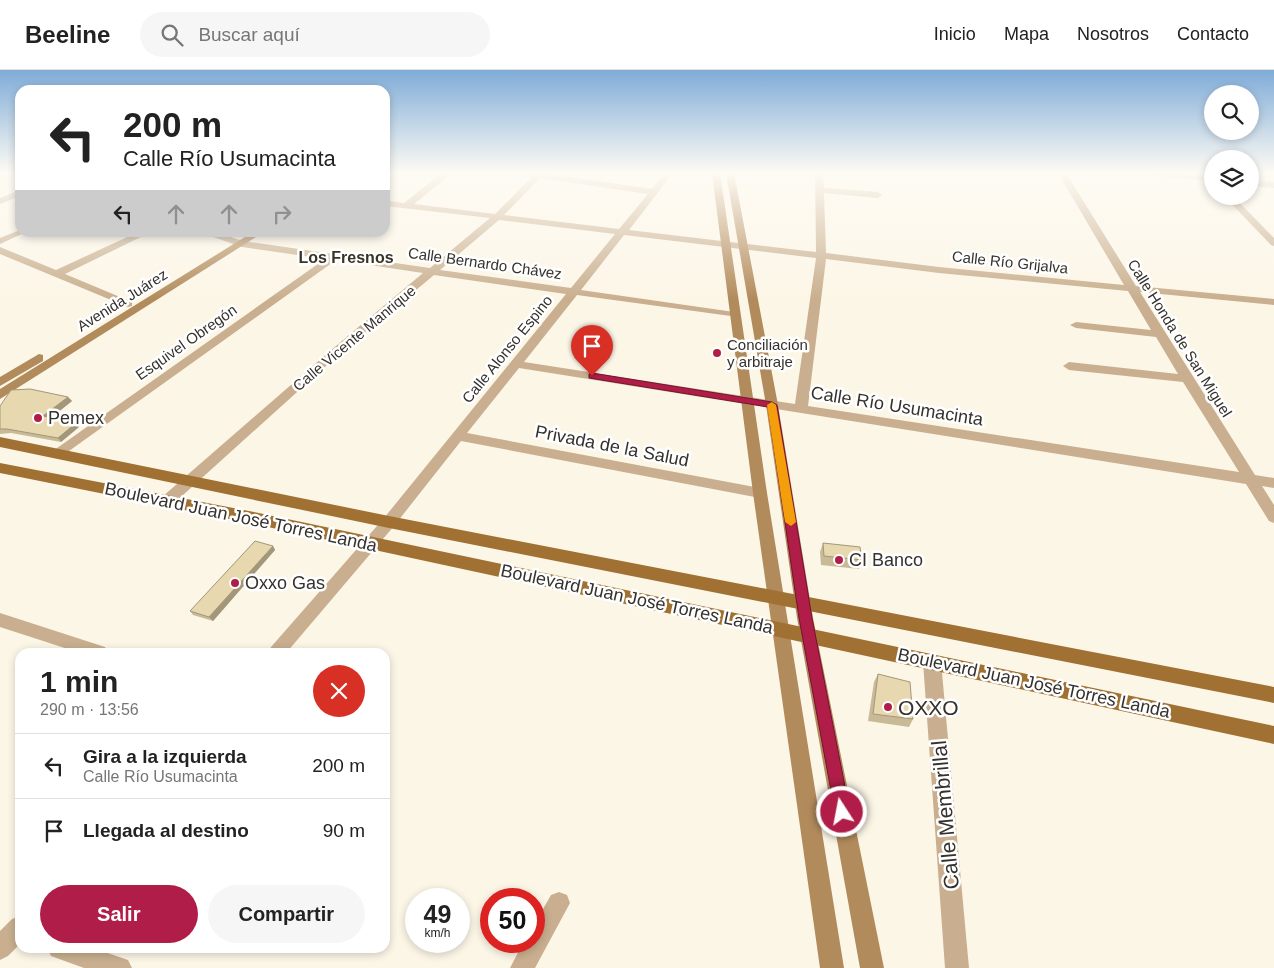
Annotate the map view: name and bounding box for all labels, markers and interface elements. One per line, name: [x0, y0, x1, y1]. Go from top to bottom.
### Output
search box: [140, 12, 490, 57]
text: Beeline: [25, 21, 110, 48]
icon: search: [158, 21, 186, 49]
text: Buscar aquí: [198, 24, 300, 45]
text: Inicio: [934, 24, 976, 44]
text: Mapa: [1004, 24, 1049, 44]
text: Nosotros: [1077, 24, 1149, 44]
text: Contacto: [1177, 24, 1249, 44]
map controls: [1204, 85, 1259, 205]
button: search: [1204, 85, 1259, 140]
icon: left: [40, 105, 105, 170]
text: 200 m: [123, 105, 222, 144]
text: Calle Río Usumacinta: [123, 146, 336, 171]
button: layers: [1204, 150, 1259, 205]
icon: left: [109, 200, 137, 228]
icon: ahead: [162, 200, 190, 228]
icon: ahead: [215, 200, 243, 228]
icon: right: [268, 200, 296, 228]
street label: Calle Bernardo Chávez: [407, 244, 563, 282]
street label: Calle Río Grijalva: [951, 247, 1070, 277]
district label: Los Fresnos: [298, 249, 394, 266]
street label: Calle Honda de San Miguel: [1124, 256, 1236, 420]
street label: Avenida Juárez: [74, 265, 170, 335]
street label: Calle Vicente Manrique: [289, 282, 419, 394]
street label: Calle Alonso Espino: [458, 292, 556, 406]
street label: Esquivel Obregón: [132, 301, 240, 383]
pin: [571, 325, 613, 376]
icon: arrive: [578, 332, 606, 360]
place label: Conciliación y arbitraje: [727, 336, 808, 370]
marker: Conciliación y arbitraje: [711, 347, 723, 359]
street label: Calle Río Usumacinta: [809, 383, 985, 430]
place label: Pemex: [48, 408, 104, 428]
marker: Pemex: [32, 412, 44, 424]
street label: Privada de la Salud: [533, 421, 691, 471]
street label: Boulevard Juan José Torres Landa: [103, 478, 380, 556]
place label: CI Banco: [849, 550, 923, 570]
marker: CI Banco: [833, 554, 845, 566]
street label: Boulevard Juan José Torres Landa: [499, 560, 776, 638]
place label: Oxxo Gas: [245, 573, 325, 593]
marker: Oxxo Gas: [229, 577, 241, 589]
street label: Boulevard Juan José Torres Landa: [896, 644, 1173, 722]
text: 1 min: [40, 665, 118, 698]
button: close: [313, 665, 365, 717]
place label: OXXO: [898, 696, 959, 719]
text: 290 m · 13:56: [40, 701, 139, 718]
marker: OXXO: [882, 701, 894, 713]
street label: Calle Membrillal: [927, 740, 963, 890]
text: Gira a la izquierda: [83, 746, 247, 767]
icon: left: [40, 752, 68, 780]
text: 200 m: [312, 755, 365, 776]
text: Calle Río Usumacinta: [83, 768, 238, 785]
position arrow: [815, 785, 867, 837]
icon: arrive: [40, 817, 68, 845]
text: Llegada al destino: [83, 820, 249, 841]
text: 90 m: [323, 820, 365, 841]
button: Salir: [40, 885, 198, 943]
button: Compartir: [208, 885, 365, 943]
speed limit sign: 50: [480, 888, 545, 953]
text: 49: [424, 900, 451, 928]
text: km/h: [424, 926, 451, 940]

